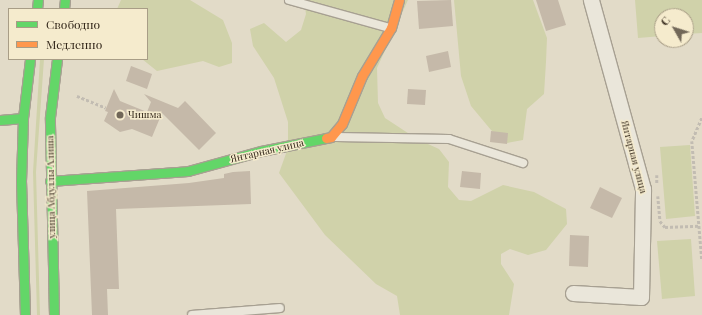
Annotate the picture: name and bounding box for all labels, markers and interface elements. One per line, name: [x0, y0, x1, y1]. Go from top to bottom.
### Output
legend: [8, 8, 148, 60]
north arrow: [654, 8, 694, 48]
text: С: [657, 13, 673, 29]
text: Свободно: [46, 16, 100, 32]
text: Медленно: [46, 36, 102, 52]
place label: Чишма: [128, 109, 162, 121]
marker: Чишма: [115, 110, 125, 120]
street label: Янтарная улица: [619, 119, 649, 195]
street label: улица Абдуллы Алиша: [44, 135, 58, 239]
street label: Янтарная улица: [229, 137, 305, 165]

